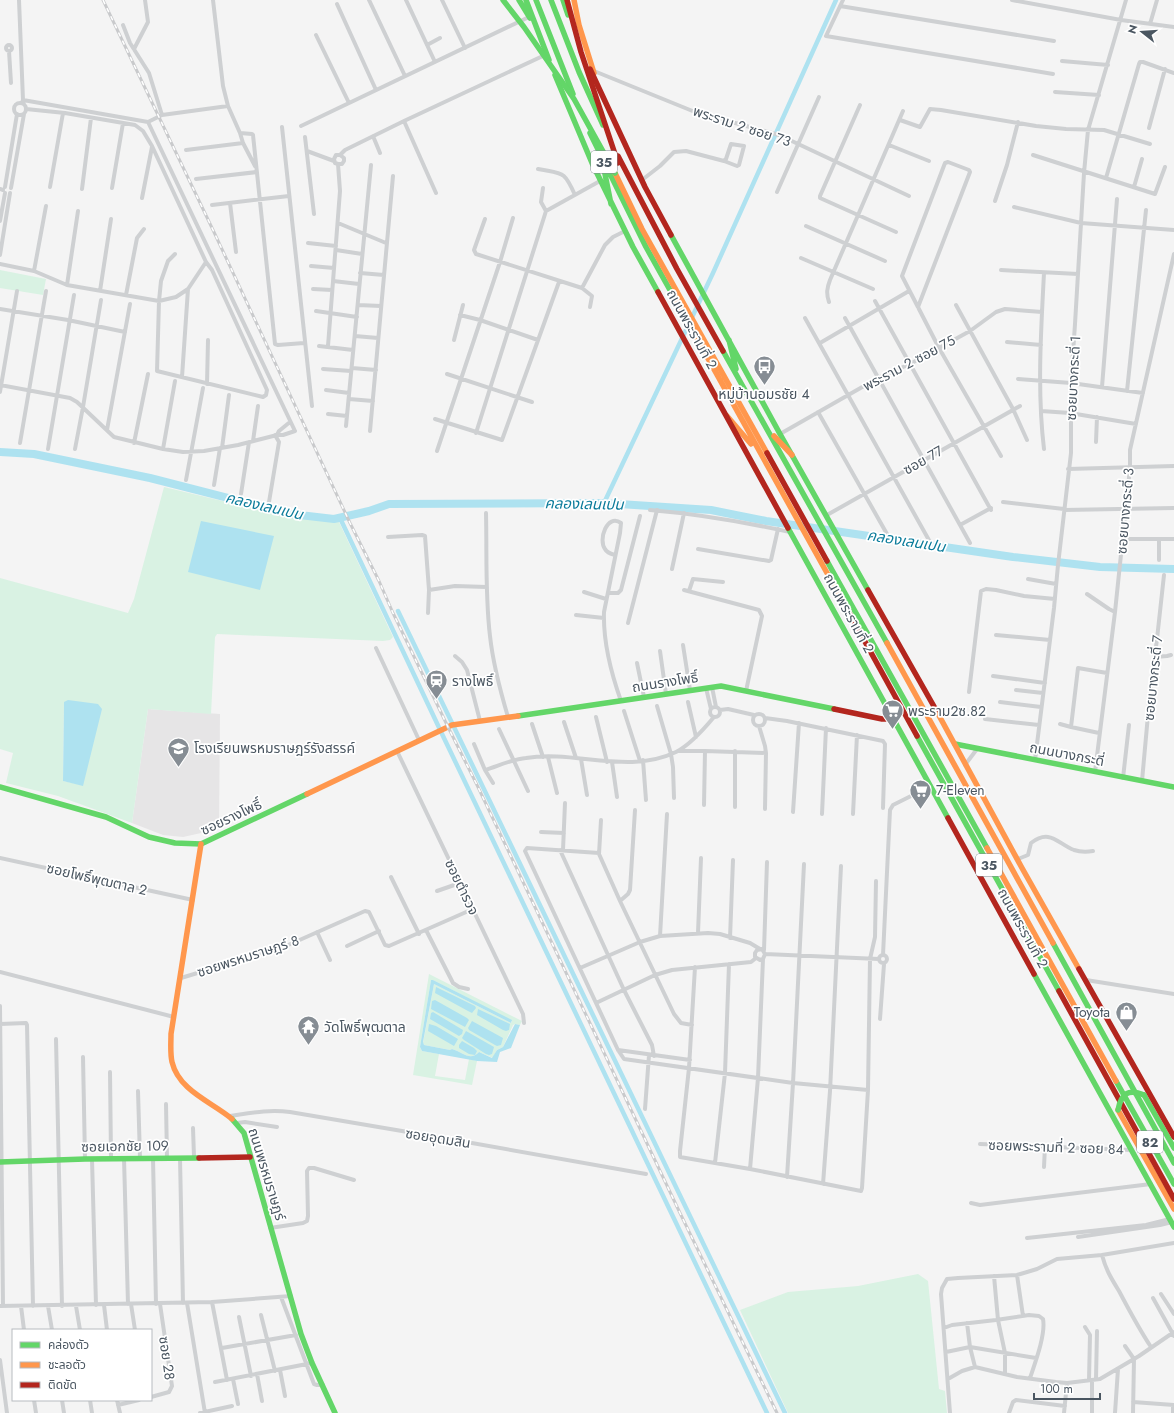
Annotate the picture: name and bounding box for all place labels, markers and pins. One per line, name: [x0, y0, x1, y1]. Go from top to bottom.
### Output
bus stop icon: หมู่บ้านอมรชัย 4: [751, 353, 777, 386]
place label: หมู่บ้านอมรชัย 4: [718, 384, 810, 404]
station icon: รางโพธิ์: [424, 668, 450, 701]
place label: รางโพธิ์: [452, 671, 494, 691]
supermarket icon: พระราม2ซ.82: [879, 698, 905, 731]
place label: พระราม2ซ.82: [908, 701, 986, 721]
school or university icon: โรงเรียนพรหมราษฎร์รังสรรค์: [166, 735, 192, 768]
place label: โรงเรียนพรหมราษฎร์รังสรรค์: [194, 738, 355, 758]
supermarket icon: 7-Eleven: [908, 777, 934, 810]
place label: 7-Eleven: [936, 780, 985, 800]
shop icon: Toyota: [1113, 999, 1139, 1032]
place label: Toyota: [1074, 1002, 1110, 1022]
temple icon: วัดโพธิ์พุฒตาล: [295, 1014, 321, 1047]
place label: วัดโพธิ์พุฒตาล: [324, 1017, 406, 1037]

